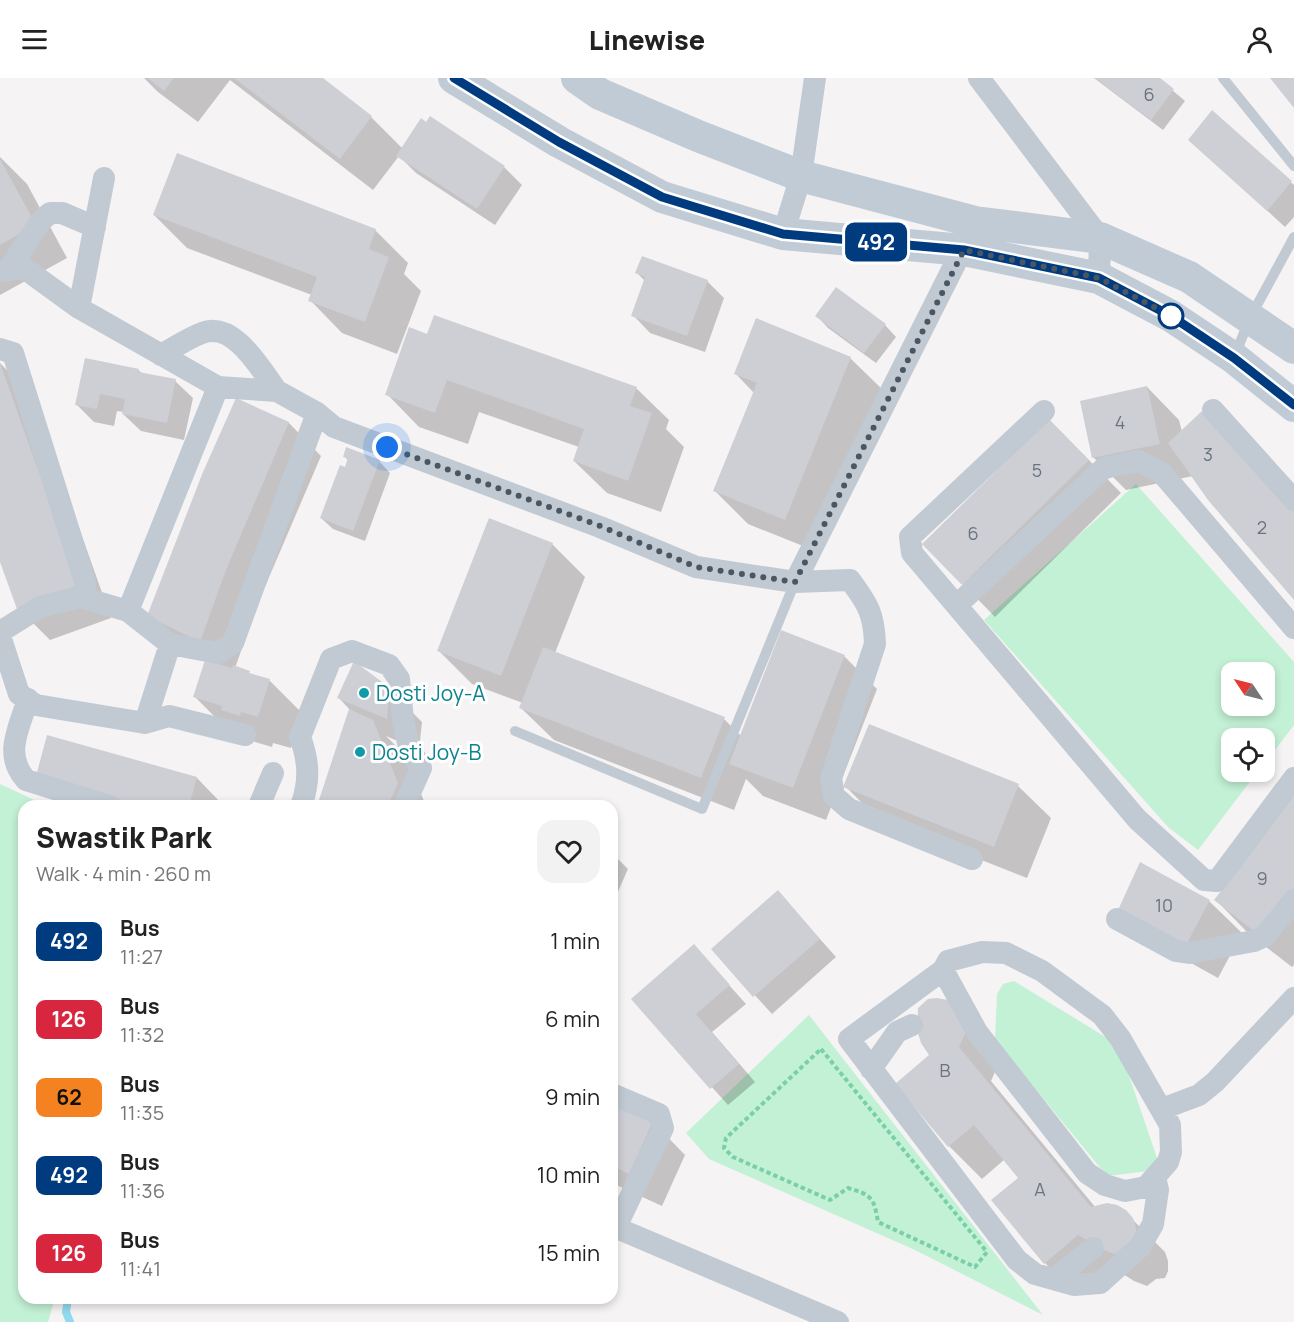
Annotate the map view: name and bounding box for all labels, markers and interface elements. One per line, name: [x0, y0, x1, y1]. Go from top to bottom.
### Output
text: Linewise: [589, 21, 705, 58]
icon: menu: [18, 23, 51, 56]
icon: person: [1243, 23, 1276, 56]
house number: 6: [1143, 82, 1155, 106]
line badge: 492: [842, 222, 910, 262]
text: 492: [857, 228, 895, 256]
unlabelled marker: [1158, 303, 1184, 329]
house number: 4: [1115, 410, 1125, 434]
your location: [372, 432, 402, 462]
house number: 3: [1203, 442, 1213, 466]
house number: 5: [1032, 458, 1042, 482]
house number: 2: [1257, 515, 1267, 539]
house number: 6: [967, 521, 979, 545]
north arrow: [1221, 662, 1275, 716]
map controls: [1221, 662, 1275, 782]
place label: Dosti Joy-A: [376, 679, 485, 707]
marker: Dosti Joy-A: [357, 686, 371, 700]
button: locate: [1221, 728, 1275, 782]
place label: Dosti Joy-B: [372, 738, 482, 766]
marker: Dosti Joy-B: [353, 745, 367, 759]
text: Swastik Park: [36, 818, 211, 856]
button: heart: [537, 820, 600, 883]
text: Walk · 4 min · 260 m: [36, 860, 211, 887]
house number: 9: [1256, 866, 1268, 890]
house number: 10: [1155, 893, 1173, 917]
text: Bus: [120, 913, 160, 943]
text: 1 min: [550, 926, 600, 956]
text: 492: [50, 927, 88, 955]
text: 11:27: [120, 943, 163, 970]
text: Bus: [120, 991, 160, 1021]
text: 6 min: [545, 1004, 600, 1034]
text: 126: [52, 1005, 86, 1033]
text: 11:32: [120, 1021, 164, 1048]
house number: B: [939, 1058, 951, 1082]
text: Bus: [120, 1069, 160, 1099]
text: 9 min: [545, 1082, 600, 1112]
text: 62: [56, 1083, 82, 1111]
text: 11:35: [120, 1099, 164, 1126]
text: Bus: [120, 1147, 160, 1177]
text: 10 min: [537, 1160, 600, 1190]
text: 492: [50, 1161, 88, 1189]
text: 11:36: [120, 1177, 165, 1204]
house number: A: [1034, 1177, 1046, 1201]
text: Bus: [120, 1225, 160, 1255]
text: 15 min: [537, 1238, 600, 1268]
text: 126: [52, 1239, 86, 1267]
text: 11:41: [120, 1255, 161, 1282]

